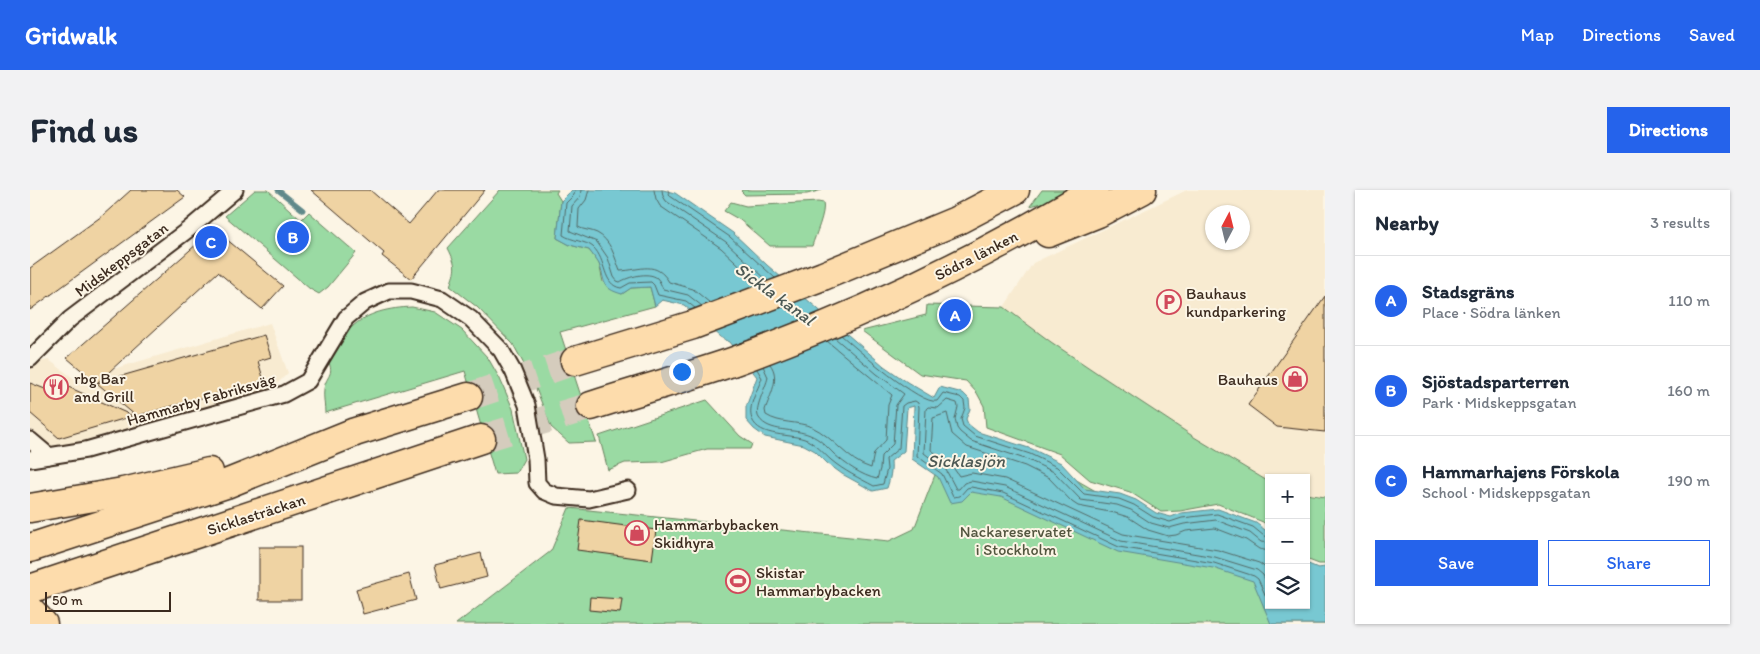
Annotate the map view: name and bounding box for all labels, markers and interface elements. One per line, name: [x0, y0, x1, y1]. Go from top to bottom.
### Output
text: Gridwalk: [25, 21, 117, 50]
text: Map: [1521, 24, 1554, 46]
text: Directions: [1582, 24, 1661, 46]
text: Saved: [1689, 24, 1735, 46]
button: Directions: [1607, 107, 1730, 153]
text: Find us: [30, 109, 138, 151]
north arrow: [1205, 205, 1250, 250]
text: Nearby: [1375, 210, 1439, 235]
text: 3 results: [1650, 213, 1710, 232]
street label: Midskeppsgatan: [71, 218, 172, 301]
pin: B: [277, 218, 309, 256]
pin: C: [195, 223, 227, 261]
street label: Södra länken: [931, 226, 1021, 285]
water label: Sickla kanal: [731, 258, 821, 331]
text: Stadsgräns: [1422, 280, 1514, 303]
place label: Bauhaus kundparkering: [1186, 284, 1287, 321]
parking icon: Bauhaus kundparkering: [1156, 289, 1182, 315]
text: A: [1386, 291, 1396, 310]
text: 110 m: [1668, 291, 1710, 310]
pin: A: [939, 296, 971, 334]
text: Place · Södra länken: [1422, 303, 1561, 322]
your location: [669, 359, 695, 385]
shop icon: Bauhaus: [1282, 366, 1308, 392]
place label: rbg Bar and Grill: [74, 369, 135, 406]
street label: Hammarby Fabriksväg: [125, 369, 279, 430]
place label: Bauhaus: [1218, 370, 1278, 389]
text: Sjöstadsparterren: [1422, 370, 1569, 393]
restaurant icon: rbg Bar and Grill: [43, 374, 69, 400]
text: B: [1386, 381, 1396, 400]
text: 160 m: [1667, 381, 1710, 400]
text: Park · Midskeppsgatan: [1422, 393, 1576, 412]
water label: Sicklasjön: [927, 450, 1006, 472]
text: Hammarhajens Förskola: [1422, 460, 1619, 483]
text: C: [1386, 471, 1396, 490]
text: 190 m: [1667, 471, 1710, 490]
map controls: [1265, 474, 1310, 609]
button: +: [1265, 474, 1310, 519]
text: School · Midskeppsgatan: [1422, 483, 1591, 502]
street label: Sicklasträckan: [205, 490, 308, 539]
place label: Hammarbybacken Skidhyra: [654, 515, 779, 552]
button: −: [1265, 519, 1310, 564]
shop icon: Hammarbybacken Skidhyra: [624, 520, 650, 546]
park label: Nackareservatet i Stockholm: [960, 522, 1072, 559]
button: Save: [1375, 540, 1538, 586]
button: Share: [1548, 540, 1710, 586]
place label: Skistar Hammarbybacken: [756, 563, 881, 600]
button: layers: [1265, 564, 1310, 609]
sports icon: Skistar Hammarbybacken: [725, 568, 751, 594]
scale bar: [45, 589, 171, 612]
text: 50 m: [52, 592, 83, 609]

